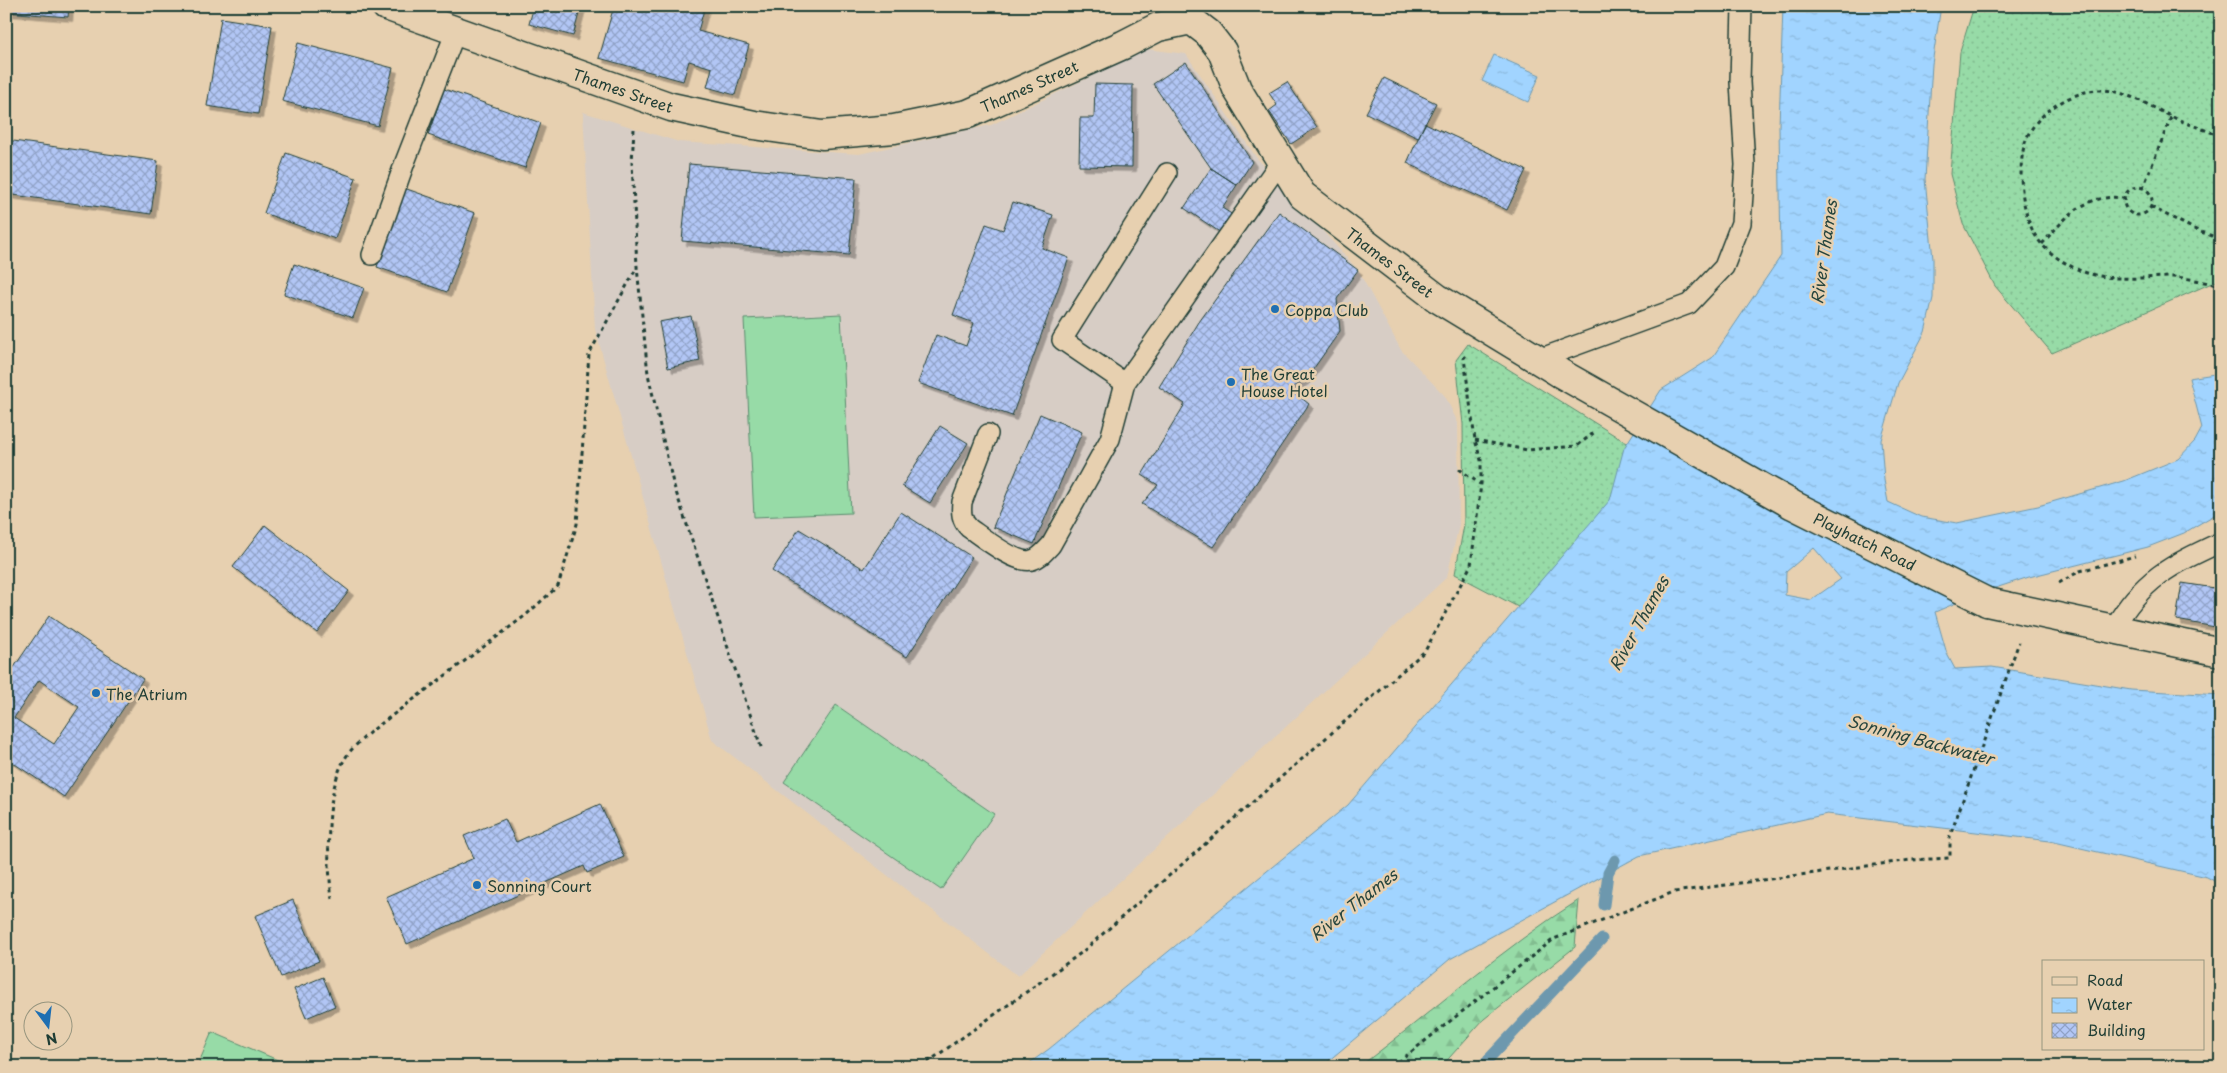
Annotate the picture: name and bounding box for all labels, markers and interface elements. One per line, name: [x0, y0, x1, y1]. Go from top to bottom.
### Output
street label: Thames Street: [976, 54, 1082, 118]
street label: Thames Street: [570, 62, 676, 118]
water label: River Thames: [1804, 197, 1842, 305]
street label: Thames Street: [1341, 221, 1439, 303]
place label: Coppa Club: [1285, 298, 1368, 321]
marker: Coppa Club: [1269, 303, 1281, 315]
place label: The Great House Hotel: [1241, 362, 1328, 402]
marker: The Great House Hotel: [1225, 376, 1237, 388]
street label: Playhatch Road: [1810, 506, 1920, 576]
water label: River Thames: [1602, 570, 1675, 675]
place label: The Atrium: [106, 682, 188, 705]
marker: The Atrium: [90, 687, 102, 699]
water label: Sonning Backwater: [1845, 708, 1999, 771]
water label: River Thames: [1304, 861, 1403, 946]
place label: Sonning Court: [487, 874, 592, 897]
marker: Sonning Court: [471, 879, 483, 891]
legend: [2042, 960, 2204, 1050]
text: Road: [2087, 968, 2123, 991]
text: Water: [2087, 992, 2132, 1015]
north arrow: [22, 1000, 72, 1050]
text: Building: [2087, 1018, 2146, 1041]
text: N: [43, 1027, 60, 1051]

